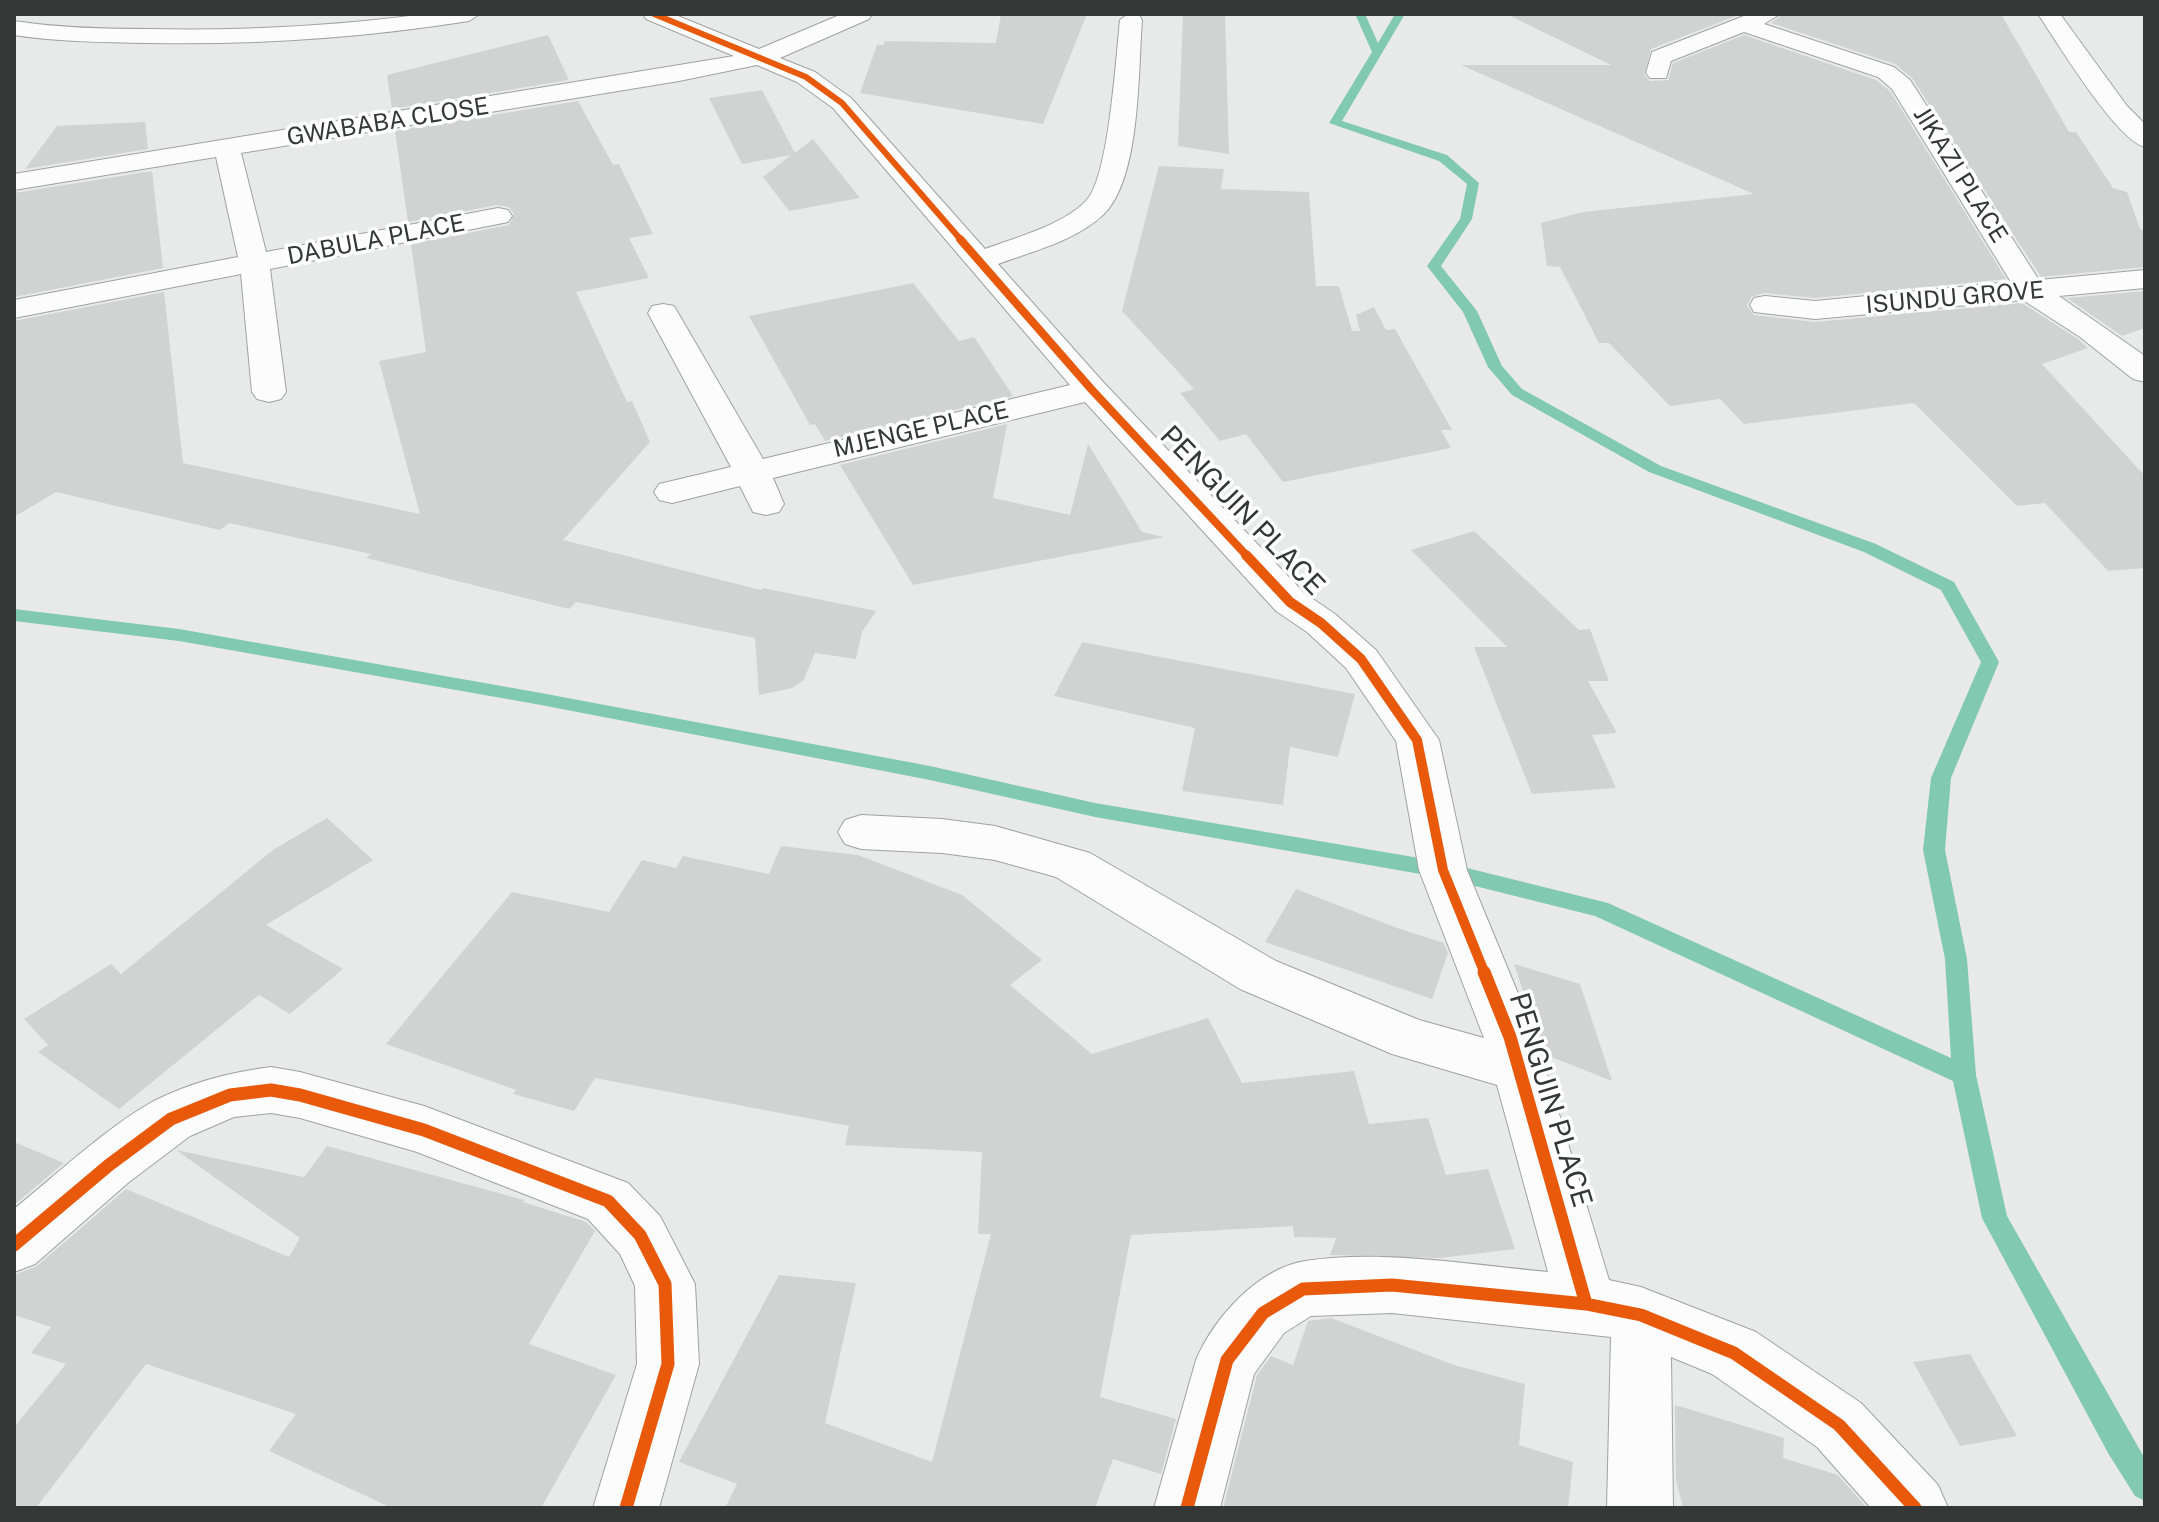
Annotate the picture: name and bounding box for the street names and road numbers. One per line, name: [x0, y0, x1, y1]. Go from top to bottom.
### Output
street label: GWABABA CLOSE: [285, 92, 491, 152]
street label: JIKAZI PLACE: [1907, 102, 2013, 248]
street label: DABULA PLACE: [285, 209, 467, 271]
street label: ISUNDU GROVE: [1865, 276, 2045, 320]
street label: MJENGE PLACE: [830, 396, 1012, 464]
street label: PENGUIN PLACE: [1153, 419, 1331, 603]
street label: PENGUIN PLACE: [1501, 989, 1599, 1211]

